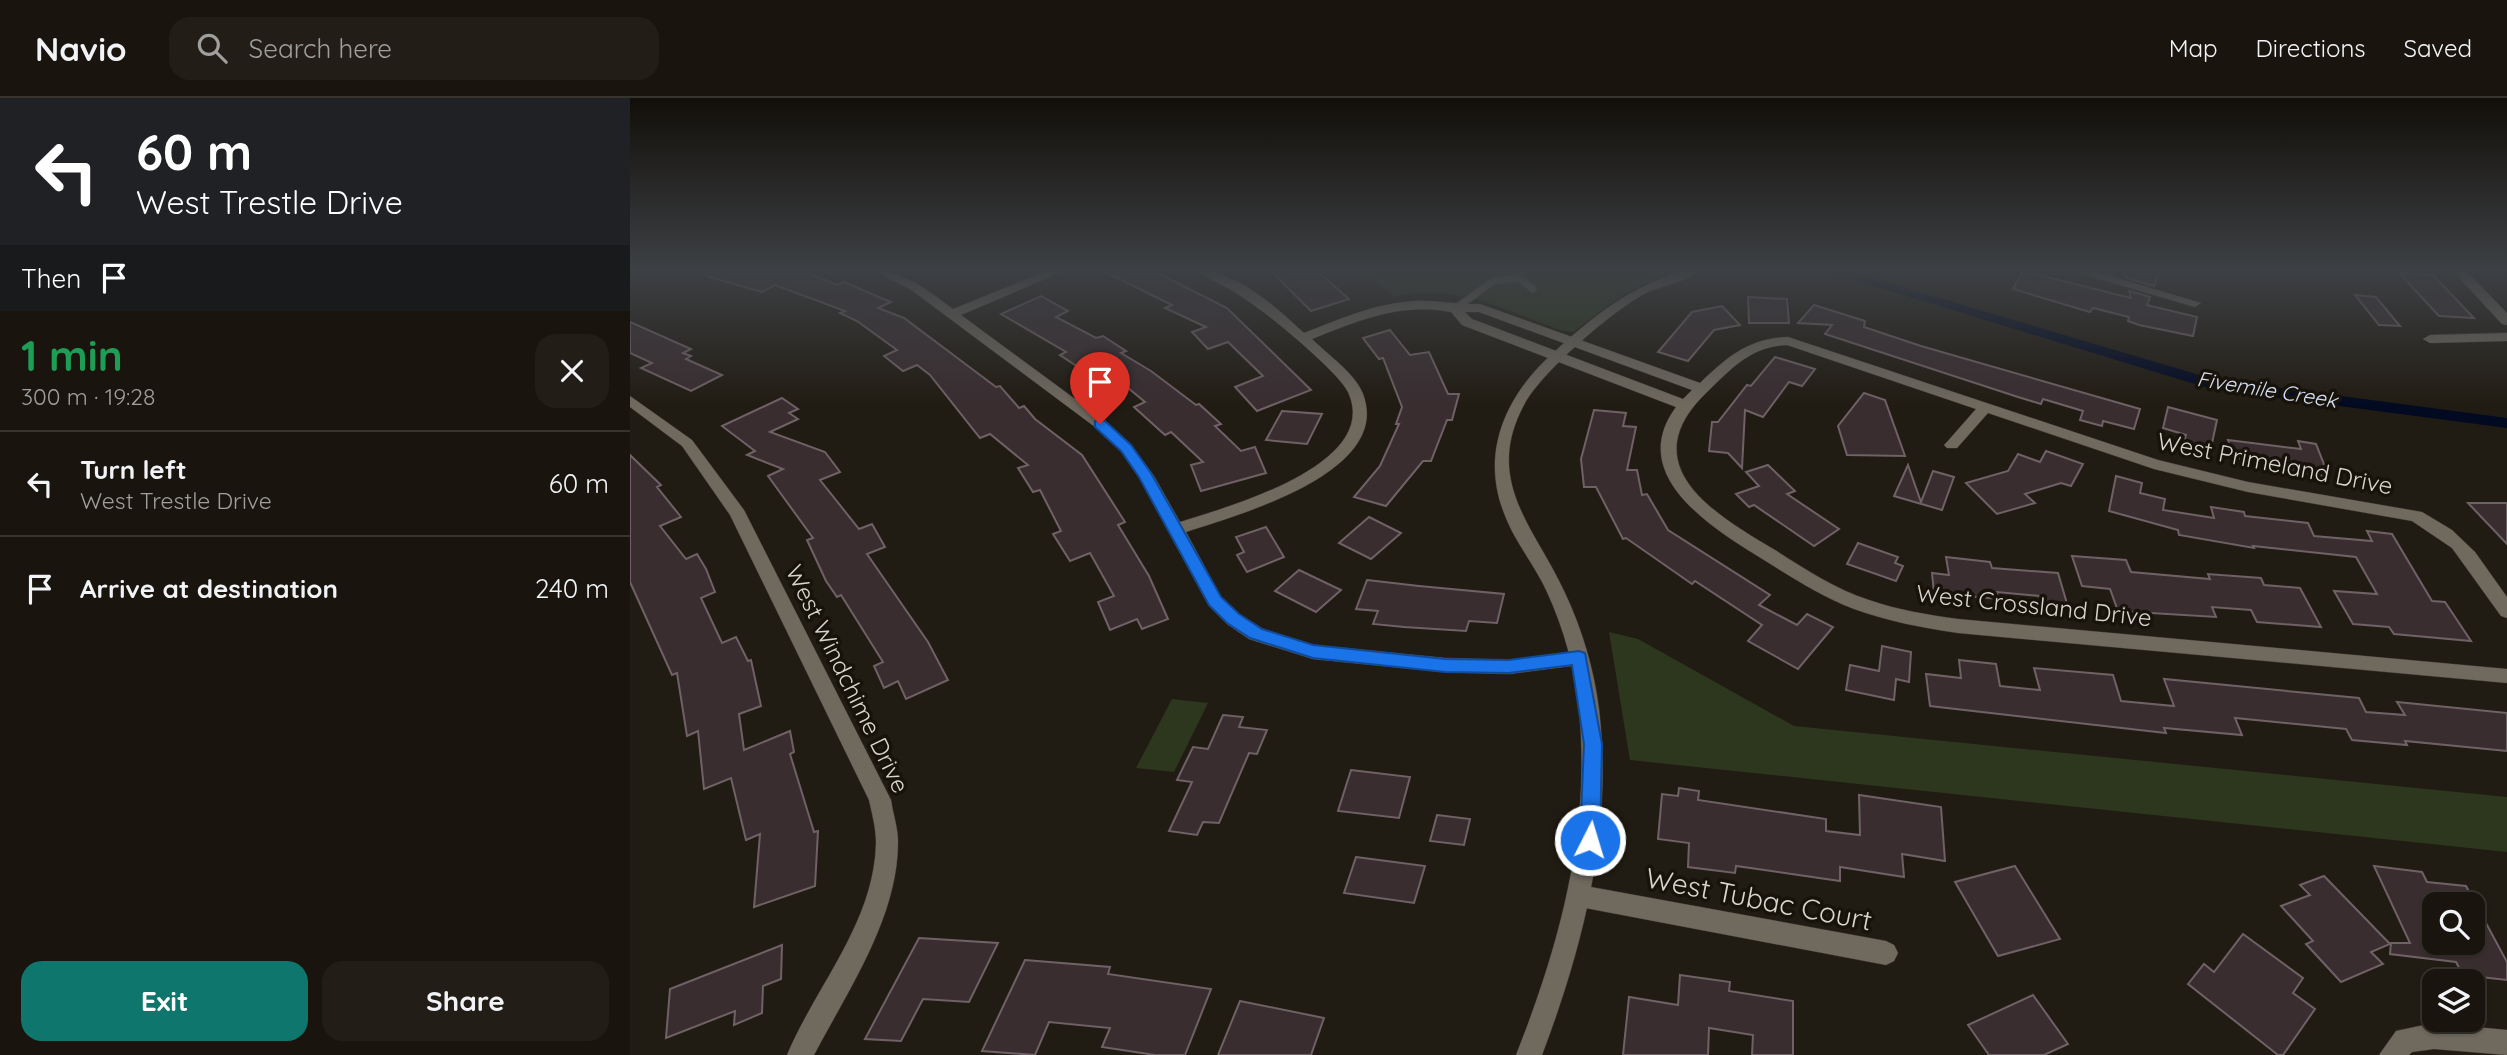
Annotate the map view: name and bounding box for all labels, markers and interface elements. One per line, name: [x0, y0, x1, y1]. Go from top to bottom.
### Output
search box: [169, 17, 659, 80]
text: Navio: [35, 28, 127, 69]
icon: search: [193, 29, 231, 67]
text: Search here: [249, 32, 392, 65]
text: Map: [2169, 33, 2218, 63]
text: Directions: [2256, 33, 2366, 63]
text: Saved: [2404, 33, 2472, 63]
text: 60 m: [136, 121, 252, 182]
icon: left: [21, 126, 112, 217]
text: West Trestle Drive: [136, 182, 403, 222]
icon: arrive: [95, 259, 133, 297]
text: Then: [21, 262, 81, 295]
text: 1 min: [21, 329, 123, 382]
button: close: [535, 334, 609, 408]
pin: [1070, 352, 1130, 424]
icon: arrive: [1081, 363, 1119, 401]
water label: Fivemile Creek: [2195, 365, 2341, 413]
text: 300 m · 19:28: [21, 382, 156, 411]
street label: West Primeland Drive: [2155, 425, 2395, 501]
text: Turn left: [80, 453, 187, 486]
icon: left: [21, 465, 59, 503]
text: 60 m: [549, 467, 609, 500]
text: West Trestle Drive: [80, 486, 272, 515]
street label: West Windchime Drive: [780, 560, 916, 798]
icon: arrive: [21, 570, 59, 608]
text: Arrive at destination: [80, 572, 338, 605]
text: 240 m: [535, 572, 609, 605]
street label: West Crossland Drive: [1915, 578, 2153, 632]
position arrow: [1553, 803, 1627, 877]
street label: West Tubac Court: [1643, 859, 1875, 938]
map controls: [2422, 892, 2485, 1032]
button: search: [2422, 892, 2485, 955]
button: Exit: [21, 961, 308, 1041]
button: Share: [322, 961, 609, 1041]
button: layers: [2422, 969, 2485, 1032]

